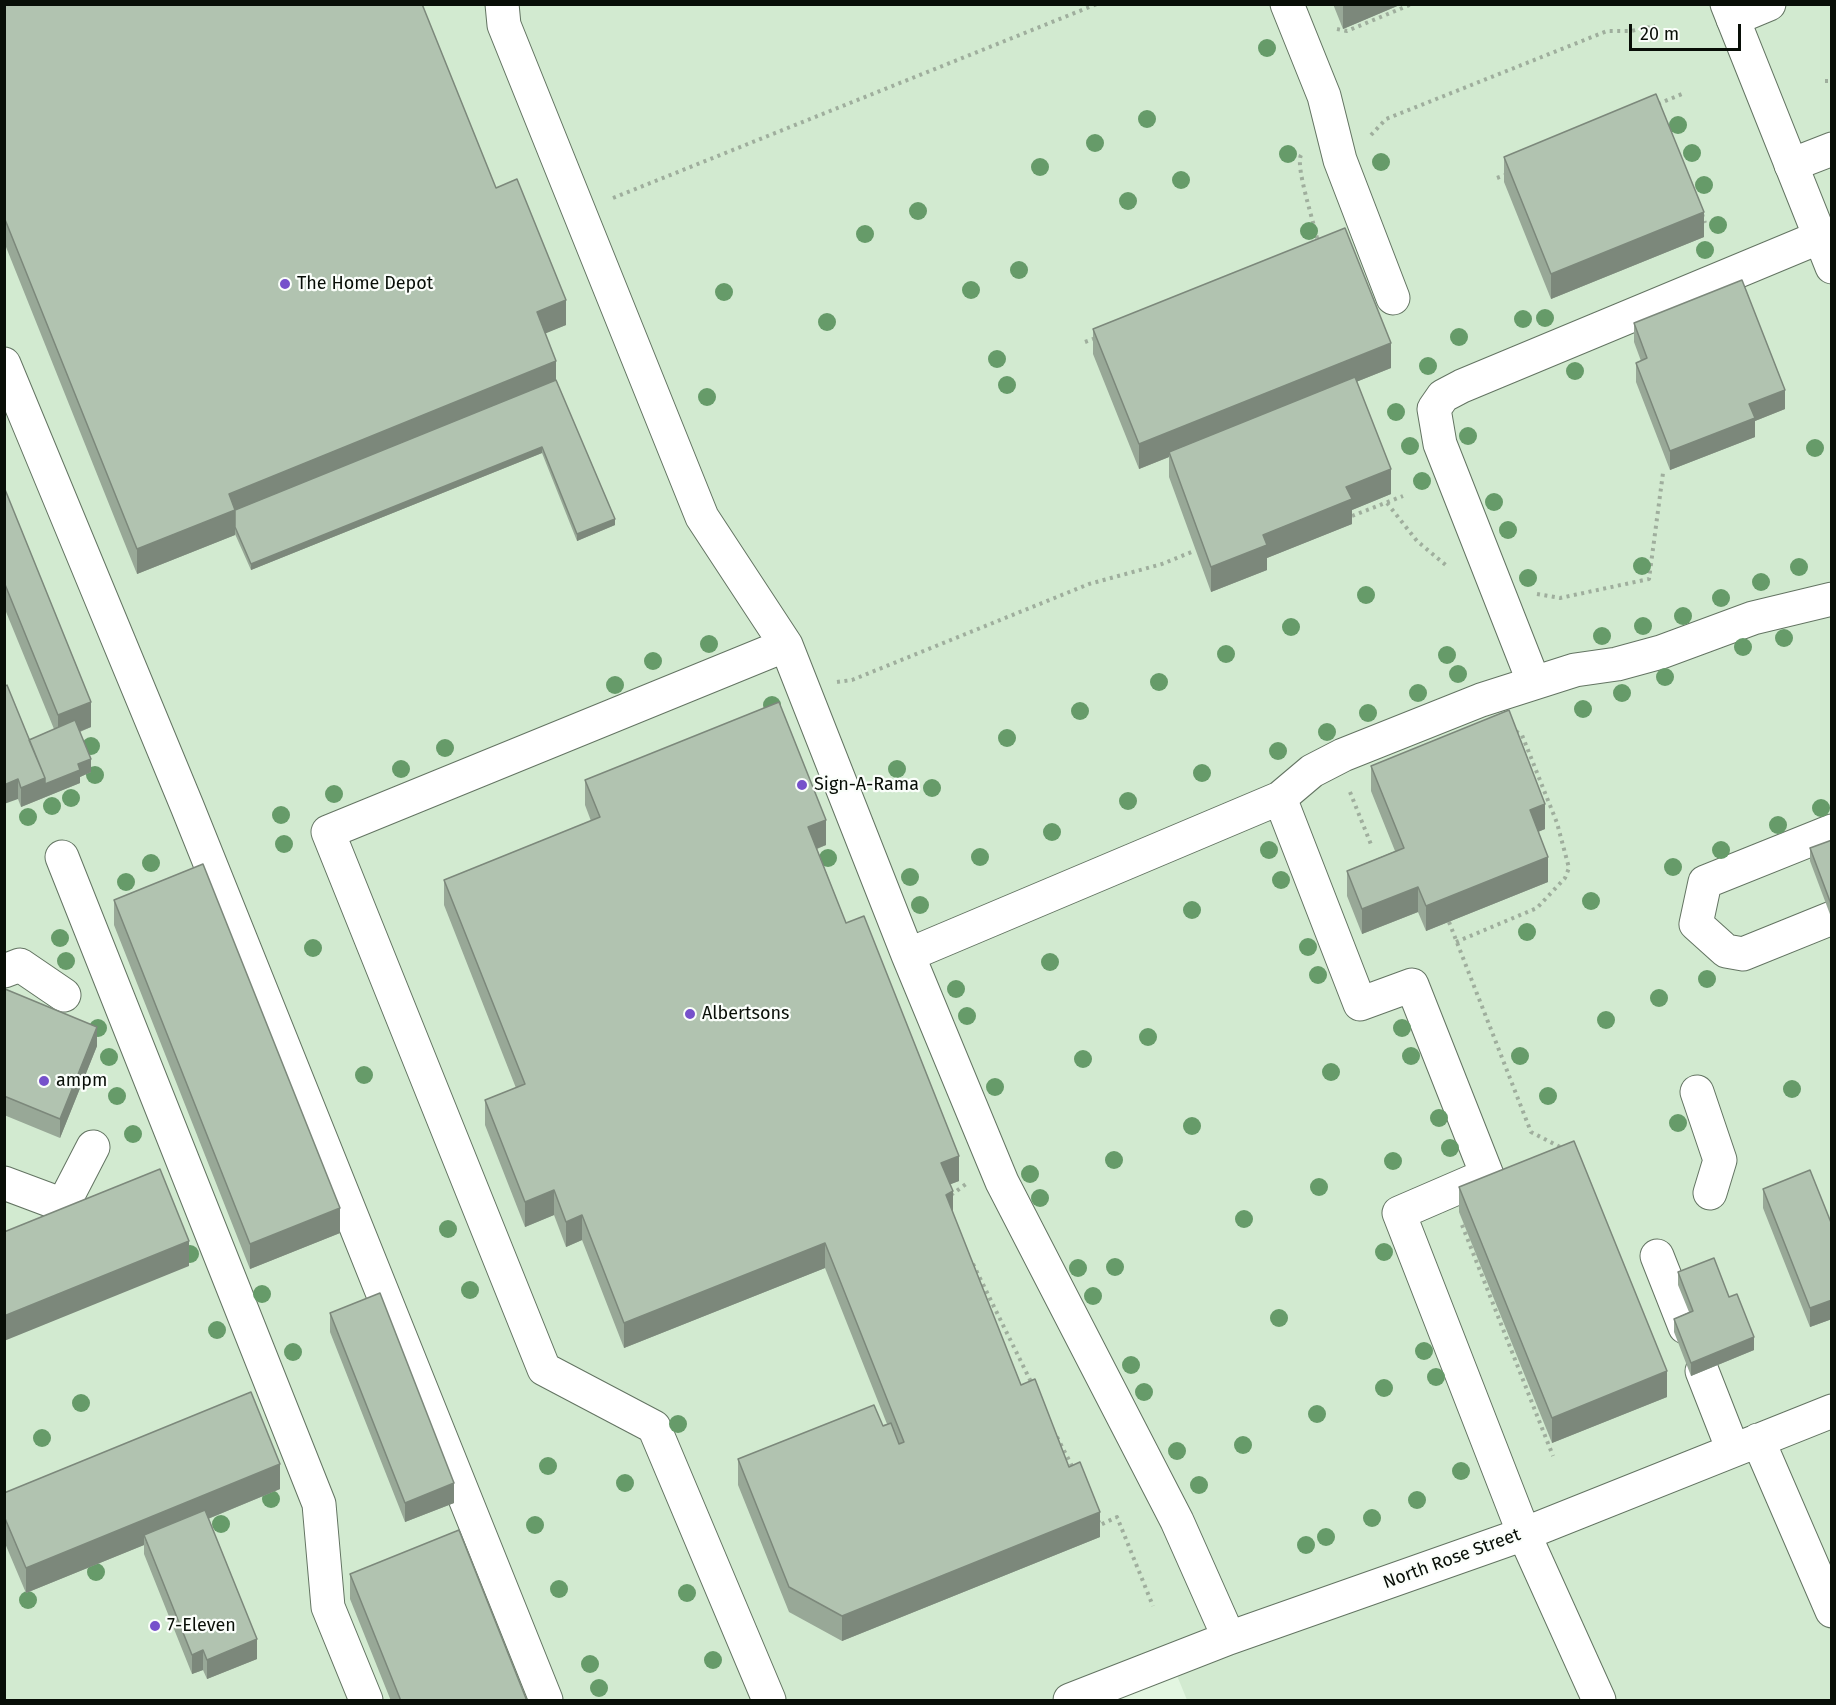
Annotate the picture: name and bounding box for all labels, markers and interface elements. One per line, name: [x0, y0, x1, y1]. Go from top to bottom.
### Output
scale bar: [1632, 12, 1744, 50]
text: 20 m: [1640, 23, 1679, 45]
place label: The Home Depot: [297, 273, 433, 295]
marker: The Home Depot: [278, 277, 292, 291]
place label: Sign-A-Rama: [814, 774, 919, 796]
marker: Sign-A-Rama: [795, 778, 809, 792]
place label: Albertsons: [702, 1003, 789, 1025]
marker: Albertsons: [683, 1007, 697, 1021]
place label: ampm: [56, 1070, 107, 1092]
marker: ampm: [37, 1074, 51, 1088]
street label: North Rose Street: [1380, 1524, 1524, 1594]
place label: 7-Eleven: [167, 1615, 236, 1637]
marker: 7-Eleven: [148, 1619, 162, 1633]

